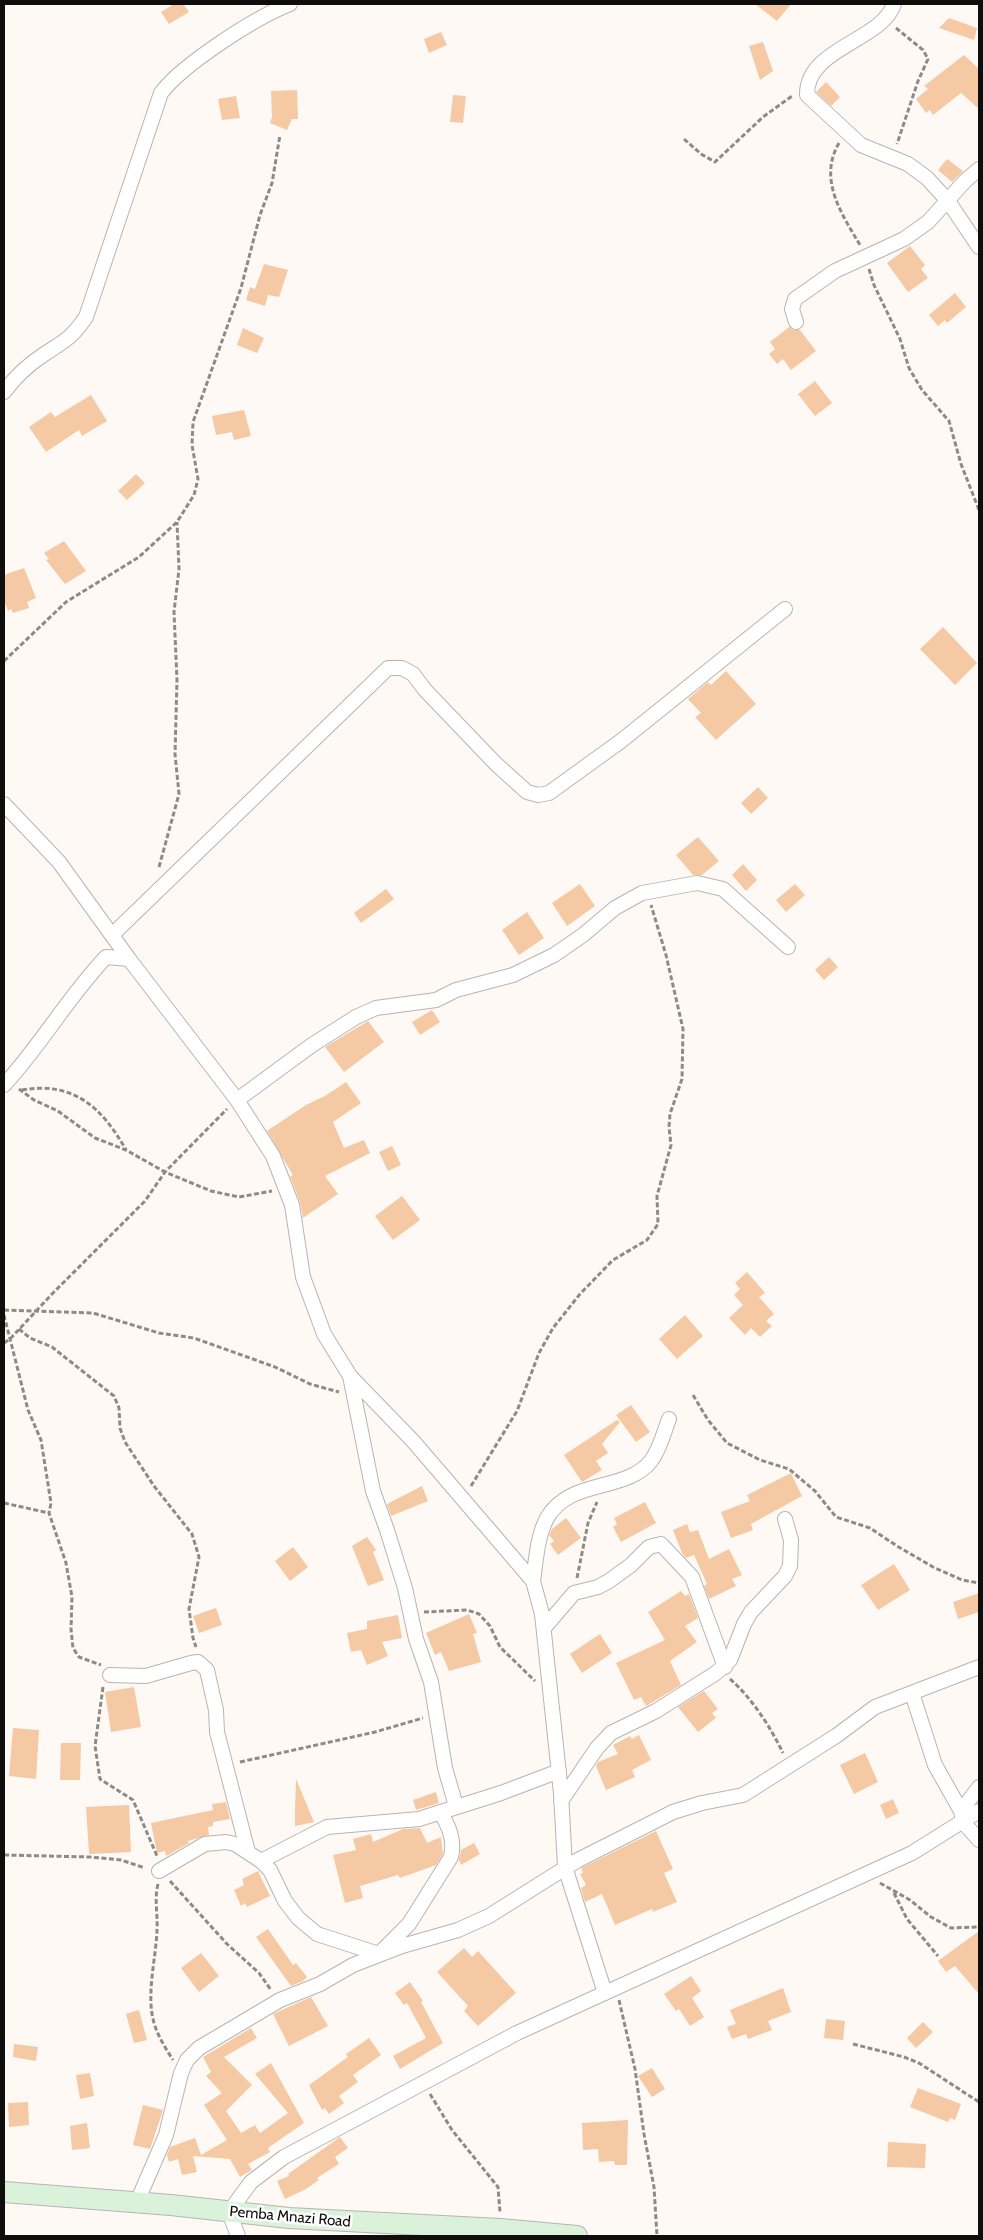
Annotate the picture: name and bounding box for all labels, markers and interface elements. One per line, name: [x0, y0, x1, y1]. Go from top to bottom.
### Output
street label: Pemba Mnazi Road: [229, 2203, 351, 2231]

